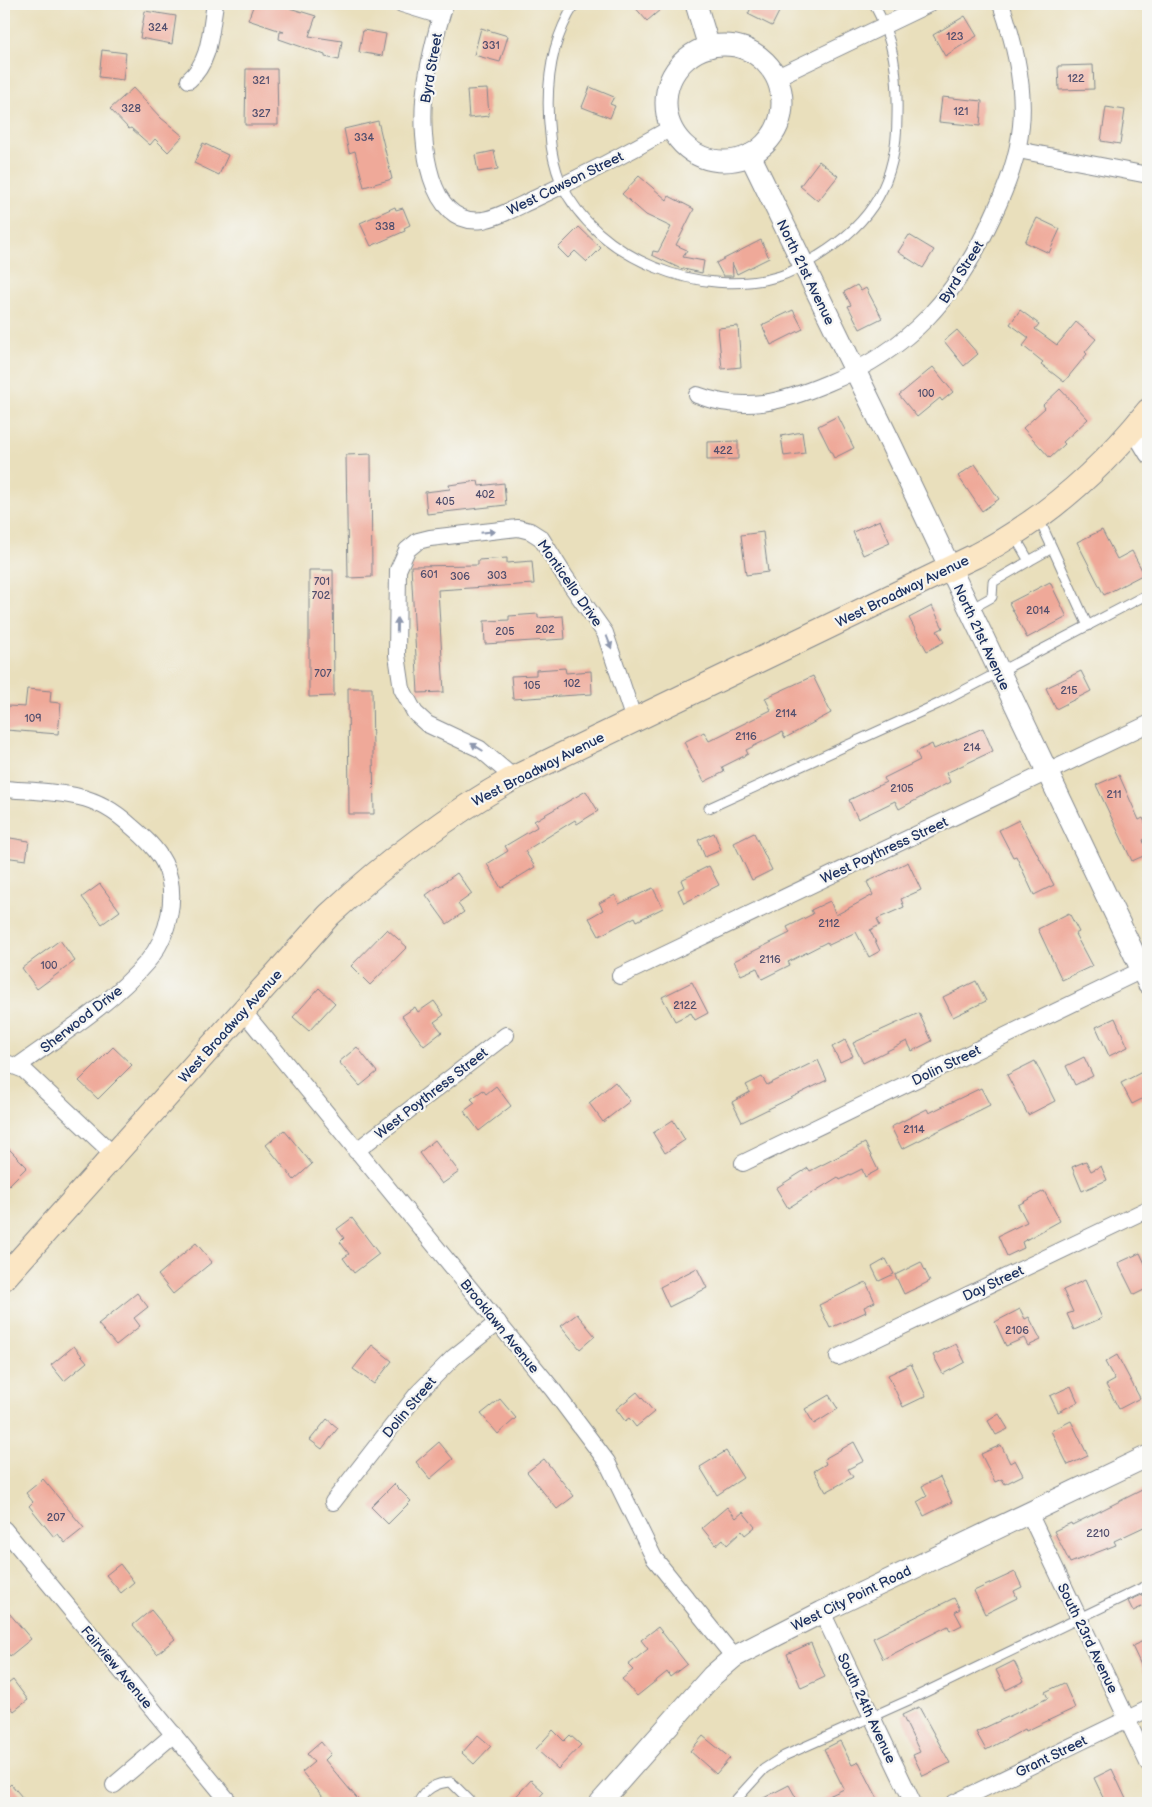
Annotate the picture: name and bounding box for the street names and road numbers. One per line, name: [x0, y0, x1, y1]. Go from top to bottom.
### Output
street label: Byrd Street: [417, 31, 446, 104]
street label: West Cawson Street: [504, 148, 627, 219]
street label: North 21st Avenue: [773, 217, 838, 328]
street label: Byrd Street: [935, 237, 988, 307]
street label: Monticello Drive: [533, 537, 606, 630]
street label: West Broadway Avenue: [833, 552, 972, 631]
street label: North 21st Avenue: [950, 582, 1014, 693]
street label: West Broadway Avenue: [469, 729, 607, 810]
street label: West Poythress Street: [818, 813, 951, 887]
street label: West Broadway Avenue: [175, 966, 286, 1086]
street label: Sherwood Drive: [37, 982, 126, 1057]
street label: Dolin Street: [909, 1041, 984, 1089]
street label: West Poythress Street: [371, 1044, 492, 1143]
street label: Day Street: [960, 1262, 1027, 1305]
street label: Brooklawn Avenue: [456, 1276, 543, 1377]
street label: Dolin Street: [379, 1373, 440, 1441]
street label: West City Point Road: [788, 1562, 914, 1635]
street label: South 23rd Avenue: [1054, 1581, 1122, 1696]
street label: Fairview Avenue: [77, 1623, 156, 1712]
street label: South 24th Avenue: [834, 1651, 899, 1766]
street label: Grant Street: [1013, 1732, 1090, 1781]

